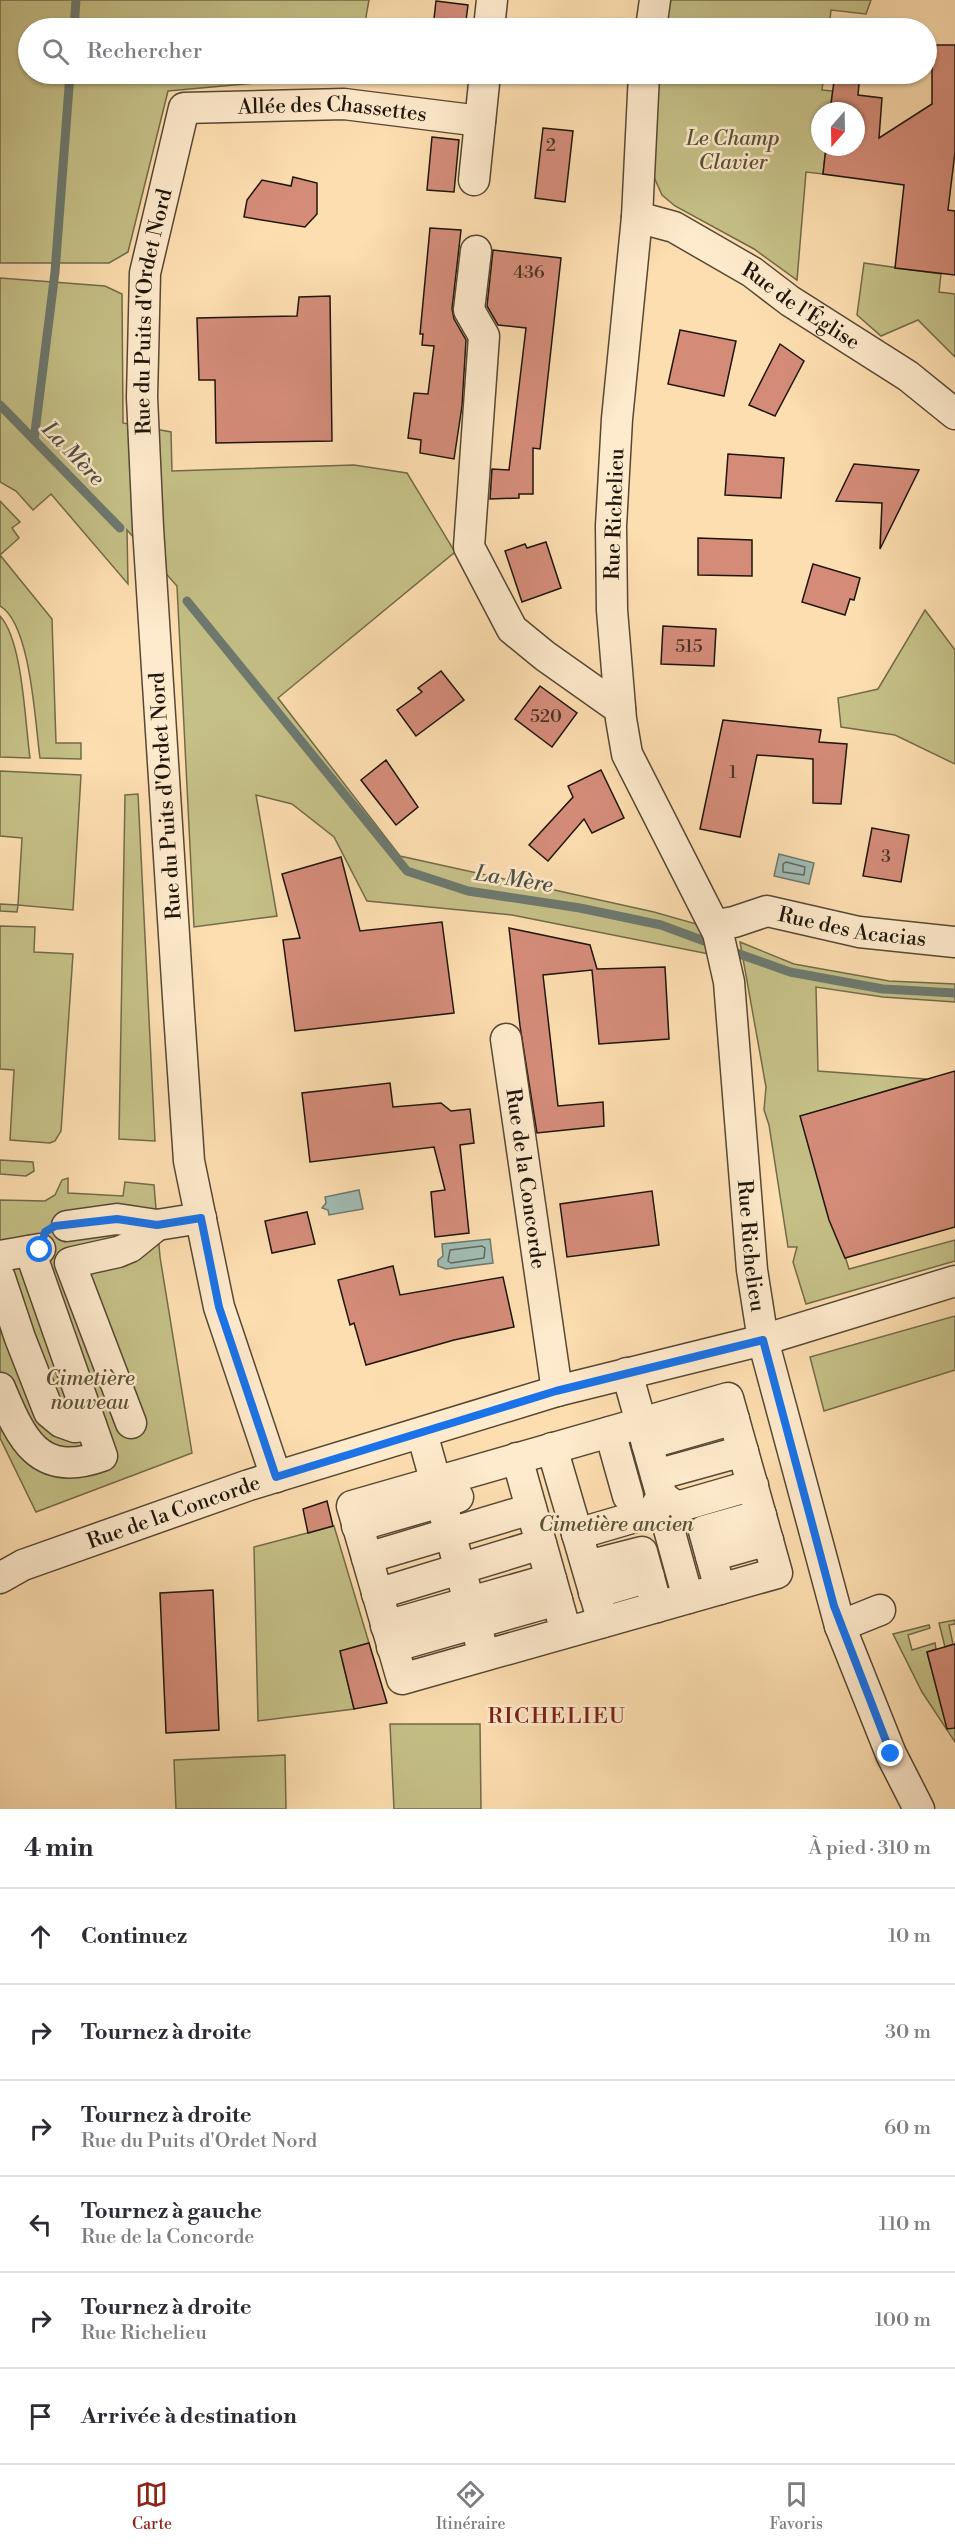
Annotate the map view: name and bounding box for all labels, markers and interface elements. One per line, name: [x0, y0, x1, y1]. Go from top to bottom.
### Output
search box: [18, 18, 937, 84]
icon: search: [39, 35, 72, 68]
text: Rechercher: [87, 38, 202, 65]
street label: Allée des Chassettes: [236, 92, 428, 128]
north arrow: [811, 102, 865, 156]
park label: Le Champ Clavier: [685, 126, 780, 176]
house number: 2: [546, 134, 556, 157]
street label: Rue du Puits d'Ordet Nord: [130, 186, 178, 435]
street label: Rue de l'Église: [737, 257, 864, 356]
house number: 436: [513, 261, 545, 284]
water label: La Mère: [35, 416, 110, 492]
street label: Rue Richelieu: [600, 448, 630, 581]
house number: 515: [675, 635, 703, 658]
street label: Rue du Puits d'Ordet Nord: [144, 671, 188, 921]
house number: 520: [530, 705, 562, 728]
house number: 1: [729, 761, 737, 784]
house number: 3: [881, 845, 891, 868]
water label: La Mère: [472, 860, 555, 899]
street label: Rue des Acacias: [776, 902, 927, 953]
street label: Rue de la Concorde: [499, 1087, 551, 1271]
street label: Rue Richelieu: [731, 1179, 770, 1314]
route start: [26, 1236, 52, 1262]
park label: Cimetière nouveau: [45, 1366, 135, 1416]
street label: Rue de la Concorde: [84, 1470, 264, 1555]
park label: Cimetière ancien: [538, 1512, 694, 1538]
district label: RICHELIEU: [488, 1703, 626, 1730]
route end: [877, 1740, 903, 1766]
text: 4 min: [24, 1832, 94, 1864]
text: À pied · 310 m: [809, 1836, 931, 1861]
icon: ahead: [24, 1920, 57, 1953]
text: Continuez: [81, 1923, 187, 1950]
text: 10 m: [888, 1924, 931, 1949]
icon: right: [24, 2016, 57, 2049]
text: Tournez à droite: [81, 2019, 252, 2046]
text: 30 m: [885, 2020, 931, 2045]
text: Tournez à droite: [81, 2102, 252, 2129]
icon: right: [24, 2112, 57, 2145]
text: 60 m: [884, 2116, 931, 2141]
text: Rue du Puits d'Ordet Nord: [81, 2129, 317, 2154]
text: Tournez à gauche: [81, 2198, 262, 2225]
icon: left: [24, 2208, 57, 2241]
text: 110 m: [879, 2212, 931, 2237]
text: Rue de la Concorde: [81, 2225, 254, 2250]
text: Tournez à droite: [81, 2294, 252, 2321]
icon: right: [24, 2304, 57, 2337]
text: 100 m: [875, 2308, 931, 2333]
text: Rue Richelieu: [81, 2321, 207, 2346]
icon: arrive: [24, 2400, 57, 2433]
text: Arrivée à destination: [81, 2403, 297, 2430]
tab: Carte: [132, 2478, 172, 2534]
tab: Itinéraire: [436, 2478, 506, 2534]
tab: Favoris: [769, 2478, 823, 2534]

